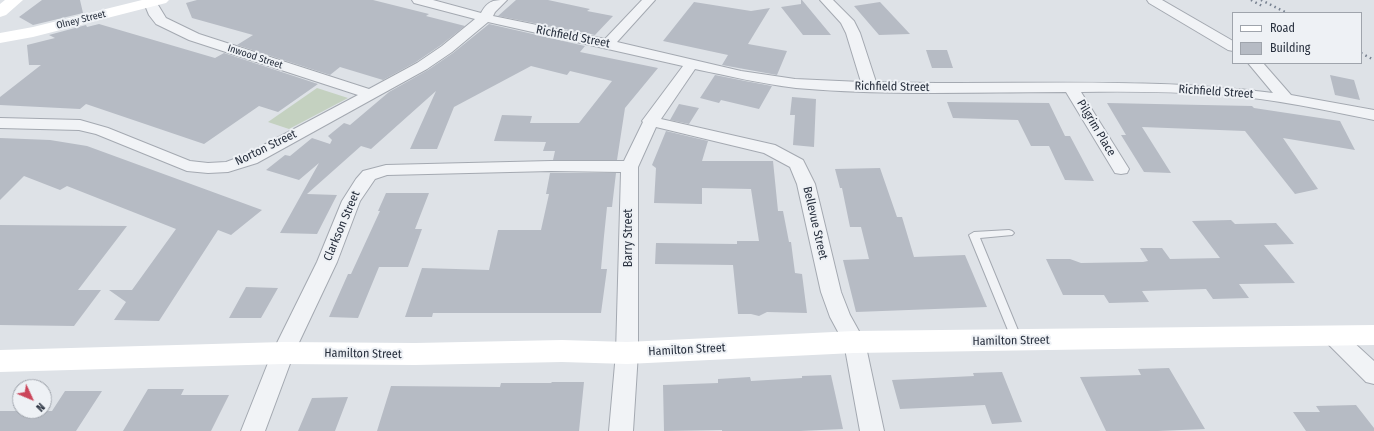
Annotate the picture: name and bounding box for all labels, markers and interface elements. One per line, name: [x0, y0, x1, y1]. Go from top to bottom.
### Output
street label: Olney Street: [55, 8, 107, 32]
legend: [1232, 12, 1362, 64]
text: Road: [1270, 21, 1295, 35]
street label: Richfield Street: [535, 23, 611, 51]
text: Building: [1270, 41, 1310, 55]
street label: Inwood Street: [226, 42, 284, 72]
street label: Richfield Street: [854, 79, 930, 95]
street label: Richfield Street: [1178, 82, 1254, 102]
street label: Pilgrim Place: [1074, 97, 1118, 159]
street label: Norton Street: [233, 127, 299, 169]
street label: Bellevue Street: [800, 185, 830, 261]
street label: Clarkson Street: [321, 189, 363, 263]
street label: Barry Street: [622, 209, 636, 267]
street label: Hamilton Street: [972, 333, 1050, 349]
street label: Hamilton Street: [648, 341, 726, 359]
street label: Hamilton Street: [324, 346, 402, 362]
north arrow: [12, 379, 52, 419]
text: N: [33, 400, 47, 414]

